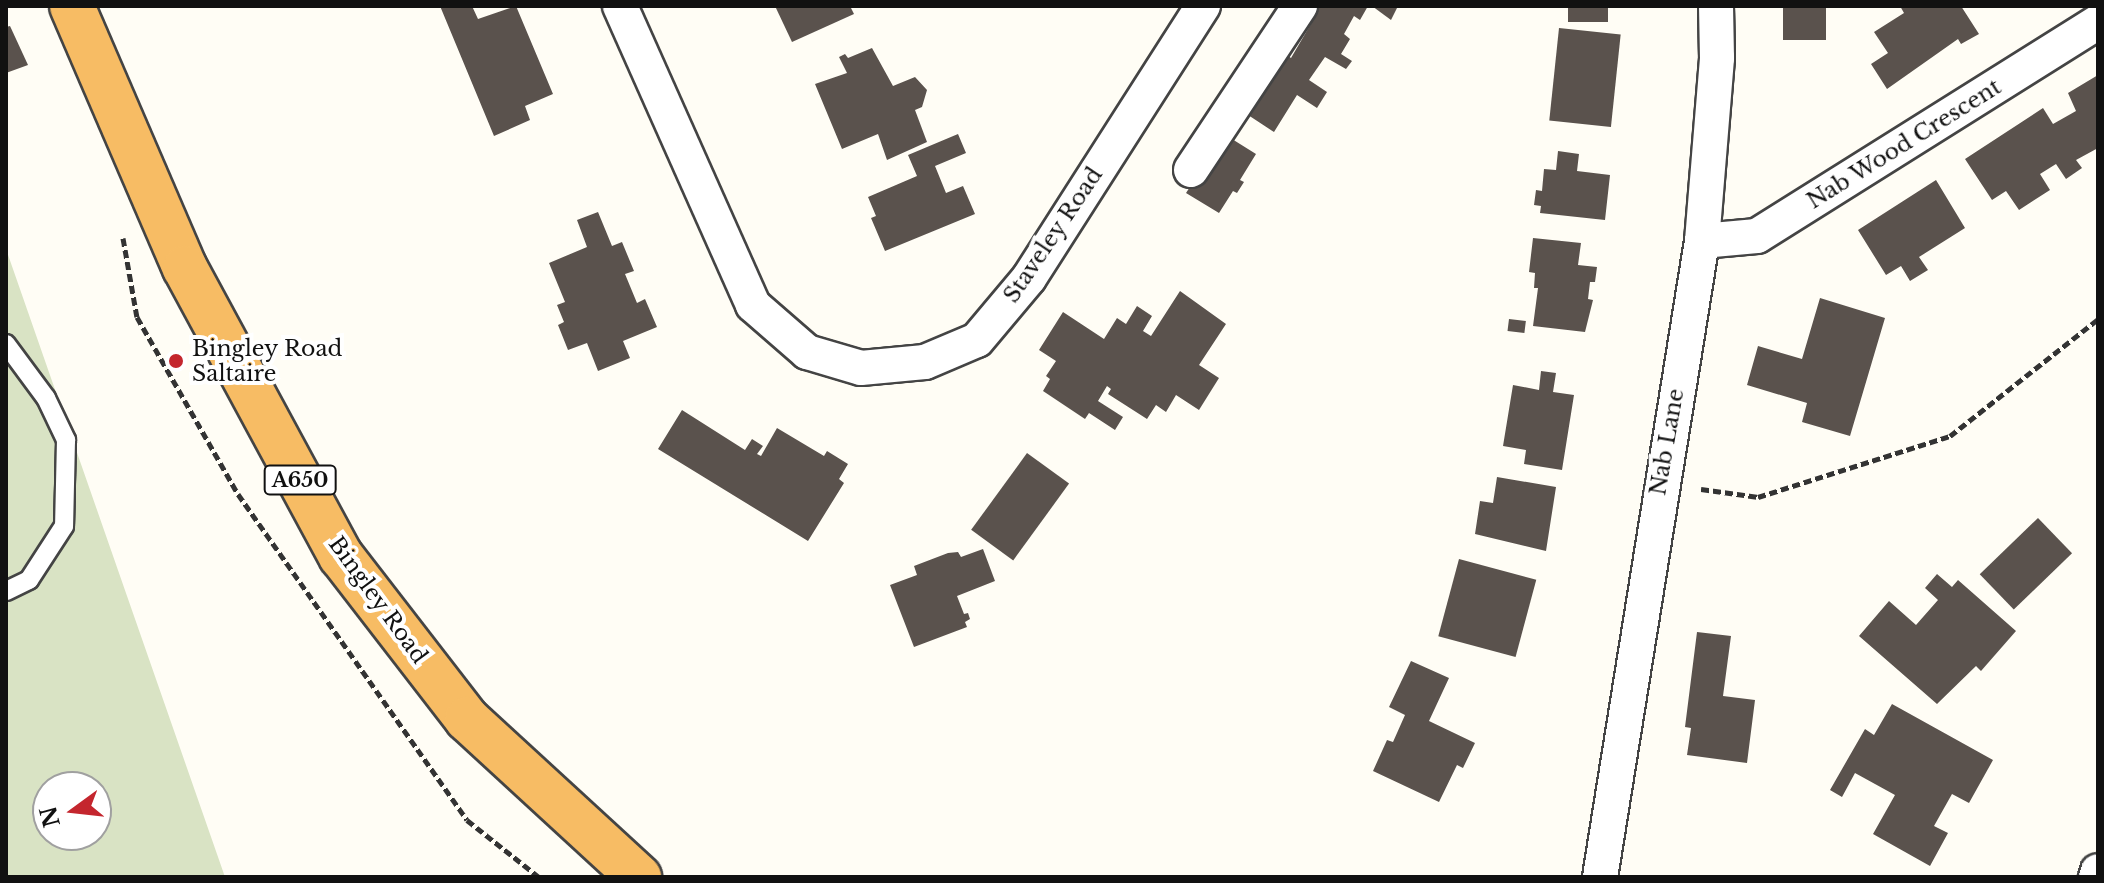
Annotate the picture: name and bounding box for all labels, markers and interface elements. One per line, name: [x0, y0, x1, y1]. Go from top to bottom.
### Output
street label: Nab Wood Crescent: [1802, 73, 2006, 215]
street label: Staveley Road: [998, 162, 1108, 308]
place label: Bingley Road Saltaire: [192, 335, 343, 386]
marker: Bingley Road Saltaire: [167, 352, 185, 370]
street label: Nab Lane: [1645, 387, 1689, 497]
road number: A650: [262, 464, 338, 496]
street label: Bingley Road: [323, 531, 433, 669]
north arrow: [32, 771, 112, 851]
text: N: [35, 803, 66, 830]

